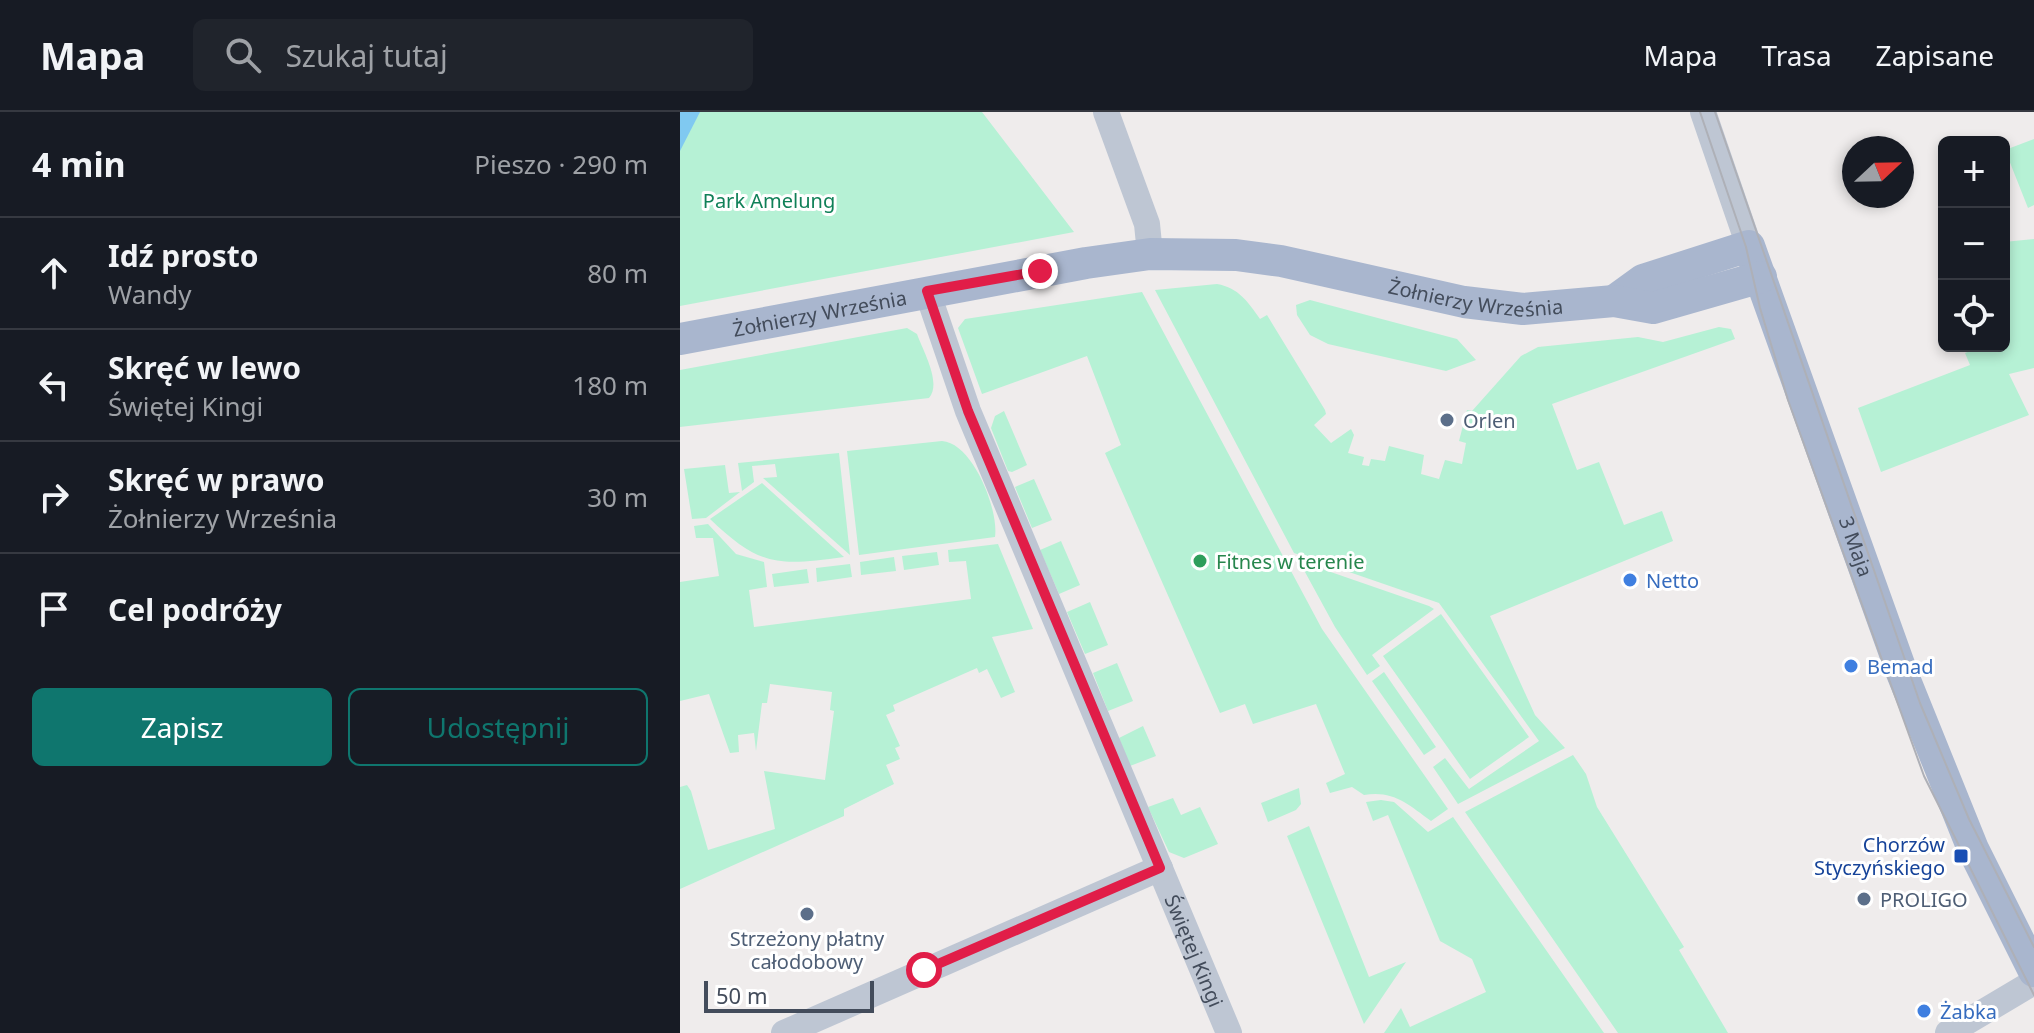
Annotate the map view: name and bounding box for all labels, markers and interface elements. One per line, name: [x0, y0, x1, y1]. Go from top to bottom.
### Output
search box: [193, 19, 753, 91]
text: Mapa: [40, 29, 145, 81]
icon: search: [221, 33, 265, 77]
text: Szukaj tutaj: [285, 35, 448, 76]
text: Mapa: [1644, 36, 1718, 74]
text: Trasa: [1762, 36, 1832, 74]
text: Zapisane: [1876, 36, 1994, 74]
north arrow: [1842, 136, 1914, 208]
map controls: [1938, 136, 2010, 352]
button: +: [1938, 136, 2010, 208]
text: 4 min: [32, 141, 126, 187]
text: Pieszo · 290 m: [474, 146, 648, 182]
park label: Park Amelung: [703, 187, 835, 214]
button: −: [1938, 208, 2010, 280]
text: Idź prosto: [108, 235, 259, 276]
icon: ahead: [32, 251, 76, 295]
route end: [1022, 253, 1058, 289]
text: 80 m: [587, 255, 648, 291]
street label: Żołnierzy Września: [1386, 272, 1564, 323]
text: Wandy: [108, 276, 192, 312]
button: locate: [1938, 280, 2010, 352]
street label: Żołnierzy Września: [730, 283, 909, 342]
text: Skręć w lewo: [108, 347, 301, 388]
icon: left: [32, 363, 76, 407]
text: 180 m: [572, 367, 648, 403]
text: Świętej Kingi: [108, 388, 263, 424]
place label: Orlen: [1463, 407, 1516, 434]
marker: Orlen: [1438, 411, 1456, 429]
text: Skręć w prawo: [108, 459, 325, 500]
icon: right: [32, 475, 76, 519]
text: 30 m: [587, 479, 648, 515]
text: Żołnierzy Września: [108, 500, 337, 536]
street label: 3 Maja: [1833, 512, 1880, 580]
place label: Fitnes w terenie: [1216, 548, 1365, 575]
marker: Fitnes w terenie: [1191, 552, 1209, 570]
place label: Netto: [1646, 567, 1699, 594]
marker: Netto: [1621, 571, 1639, 589]
icon: arrive: [32, 587, 76, 631]
text: Cel podróży: [108, 589, 282, 630]
place label: Bemad: [1867, 653, 1934, 680]
marker: Bemad: [1842, 657, 1860, 675]
button: Zapisz: [32, 688, 332, 766]
button: Udostępnij: [348, 688, 648, 766]
place label: Chorzów Styczyńskiego: [1814, 831, 1945, 881]
marker: Chorzów Styczyńskiego: [1952, 847, 1970, 865]
place label: PROLIGO: [1880, 886, 1968, 913]
street label: Świętej Kingi: [1159, 890, 1230, 1011]
marker: PROLIGO: [1855, 890, 1873, 908]
marker: Strzeżony płatny całodobowy: [798, 905, 816, 923]
place label: Strzeżony płatny całodobowy: [730, 925, 885, 975]
route start: [906, 952, 942, 988]
scale bar: [704, 977, 874, 1013]
text: 50 m: [716, 980, 767, 1010]
place label: Żabka: [1940, 998, 1997, 1025]
marker: Żabka: [1915, 1002, 1933, 1020]

